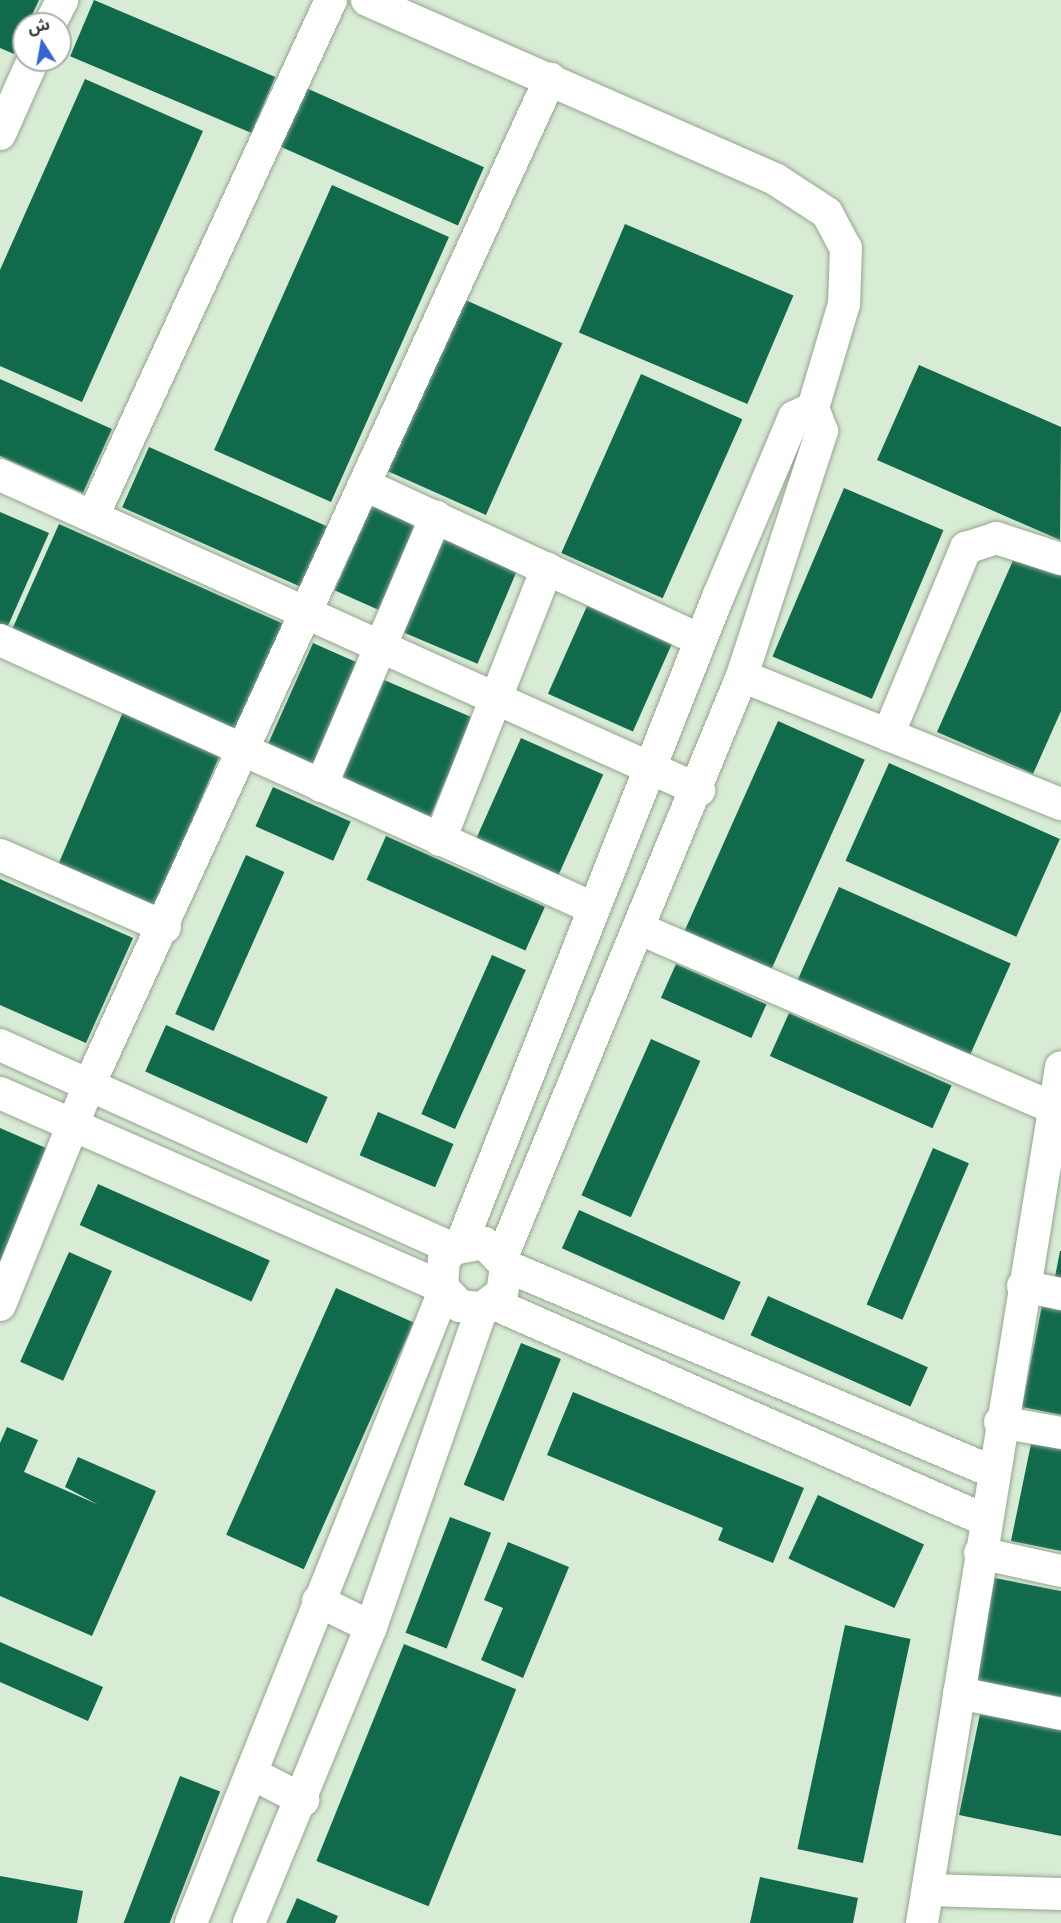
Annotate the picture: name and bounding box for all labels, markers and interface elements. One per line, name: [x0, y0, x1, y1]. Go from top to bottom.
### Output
north arrow: [12, 12, 72, 72]
text: ش: [26, 14, 51, 37]

